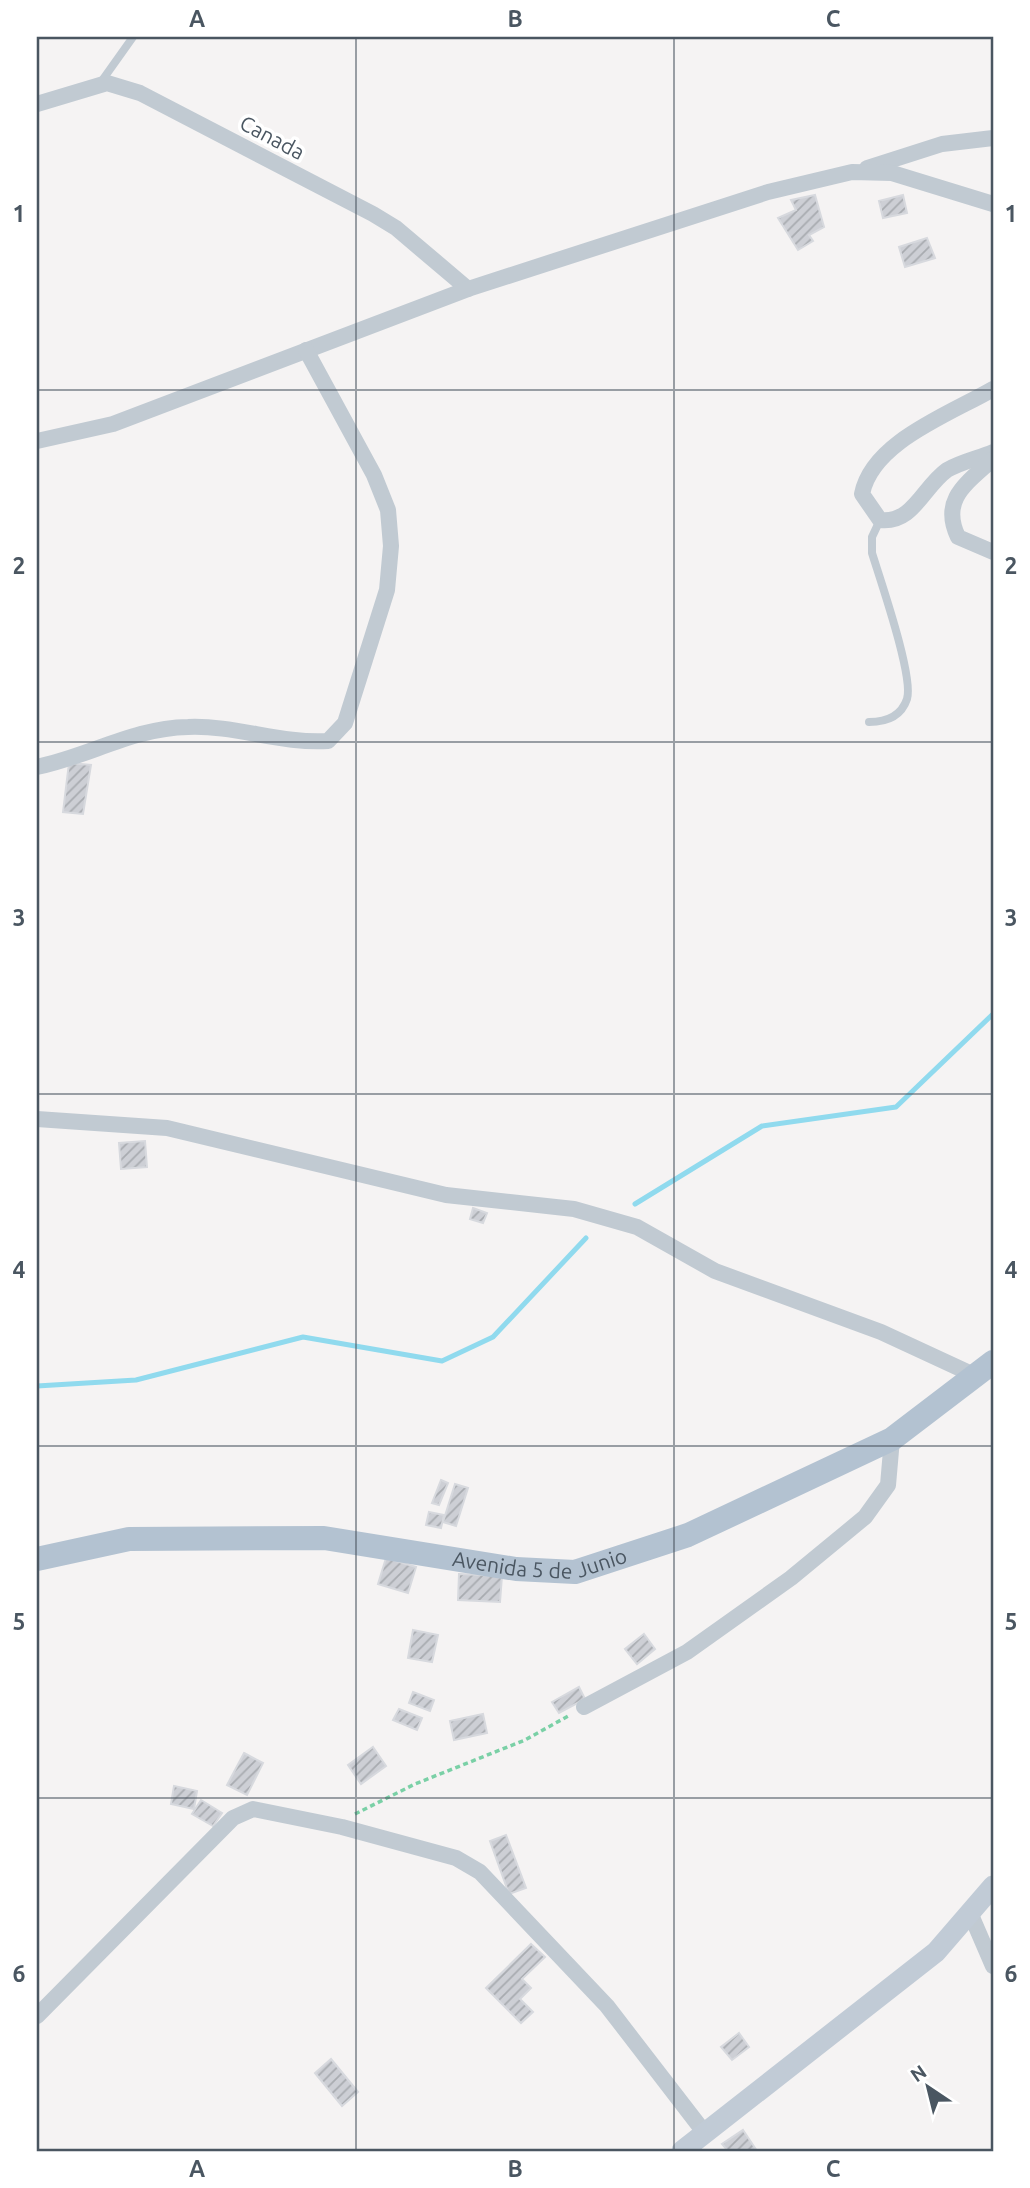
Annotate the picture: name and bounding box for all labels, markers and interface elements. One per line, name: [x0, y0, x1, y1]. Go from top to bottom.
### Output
text: A: [189, 6, 205, 31]
text: B: [507, 6, 523, 31]
text: C: [826, 6, 841, 31]
street label: Canada: [236, 110, 309, 164]
text: 1: [13, 201, 25, 226]
text: 1: [1005, 201, 1017, 226]
text: 2: [13, 553, 25, 578]
text: 2: [1005, 553, 1017, 578]
text: 3: [13, 905, 25, 930]
text: 3: [1005, 905, 1017, 930]
text: 4: [13, 1257, 26, 1282]
text: 4: [1005, 1257, 1018, 1282]
street label: Avenida 5 de Junio: [451, 1543, 630, 1583]
text: 5: [13, 1609, 25, 1634]
text: 5: [1005, 1609, 1017, 1634]
text: 6: [13, 1961, 26, 1986]
text: 6: [1005, 1961, 1018, 1986]
north arrow: [894, 2052, 964, 2122]
text: N: [906, 2060, 930, 2086]
text: A: [189, 2156, 205, 2181]
text: B: [507, 2156, 523, 2181]
text: C: [826, 2156, 841, 2181]

